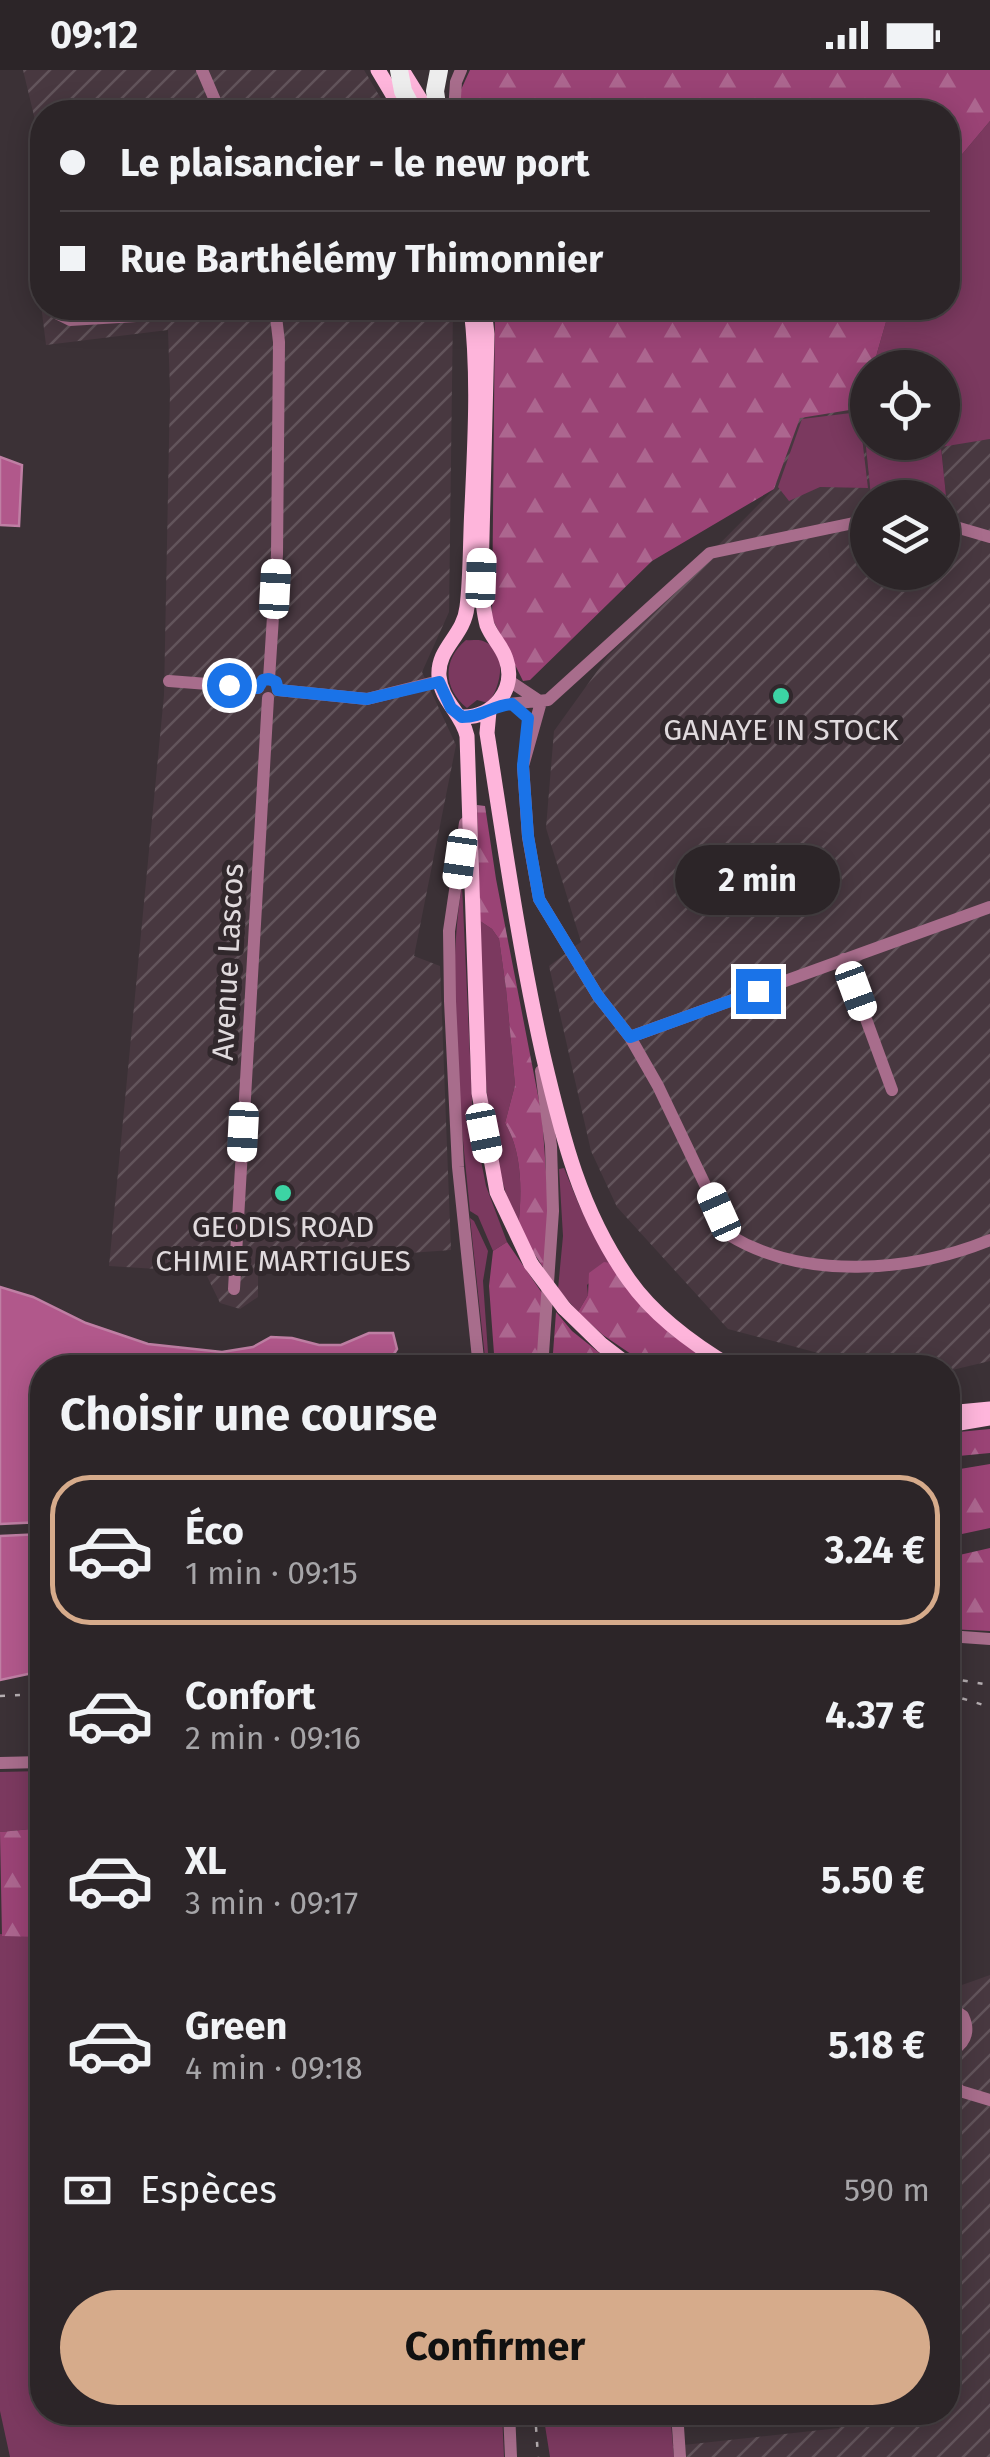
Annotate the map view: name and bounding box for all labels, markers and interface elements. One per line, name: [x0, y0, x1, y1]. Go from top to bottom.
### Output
text: 09:12: [50, 12, 138, 58]
text: Le plaisancier - le new port: [120, 140, 589, 186]
text: Rue Barthélémy Thimonnier: [120, 236, 603, 282]
map controls: [850, 350, 960, 590]
button: locate: [850, 350, 960, 460]
button: layers: [850, 480, 960, 590]
car: [465, 547, 497, 609]
car: [258, 558, 292, 620]
route start: [207, 663, 252, 708]
marker: GANAYE IN STOCK: [770, 685, 792, 707]
place label: GANAYE IN STOCK: [663, 712, 899, 748]
car: [441, 827, 479, 891]
callout: 2 min: [676, 846, 840, 916]
text: 2 min: [718, 861, 797, 899]
street label: Avenue Lascos: [205, 862, 251, 1062]
car: [832, 958, 880, 1024]
route end: [736, 969, 781, 1014]
car: [226, 1101, 260, 1163]
car: [464, 1101, 504, 1165]
car: [693, 1178, 745, 1246]
marker: GEODIS ROAD CHIMIE MARTIGUES: [272, 1182, 294, 1204]
place label: GEODIS ROAD CHIMIE MARTIGUES: [155, 1209, 411, 1279]
text: Choisir une course: [60, 1388, 437, 1442]
icon: car: [65, 1505, 155, 1595]
text: Éco: [185, 1508, 244, 1554]
text: 3.24 €: [825, 1527, 925, 1573]
text: 1 min · 09:15: [185, 1554, 358, 1592]
icon: car: [65, 1670, 155, 1760]
text: Confort: [185, 1673, 315, 1719]
text: 4.37 €: [825, 1692, 925, 1738]
text: 2 min · 09:16: [185, 1719, 361, 1757]
icon: car: [65, 1835, 155, 1925]
text: XL: [185, 1838, 227, 1884]
text: 5.50 €: [821, 1857, 925, 1903]
text: 3 min · 09:17: [185, 1884, 358, 1922]
icon: car: [65, 2000, 155, 2090]
text: Green: [185, 2003, 288, 2049]
text: 5.18 €: [828, 2022, 925, 2068]
text: 4 min · 09:18: [185, 2049, 363, 2087]
icon: cash: [60, 2163, 115, 2218]
text: Espèces: [140, 2167, 277, 2213]
text: 590 m: [844, 2171, 930, 2209]
button: Confirmer: [60, 2290, 930, 2405]

